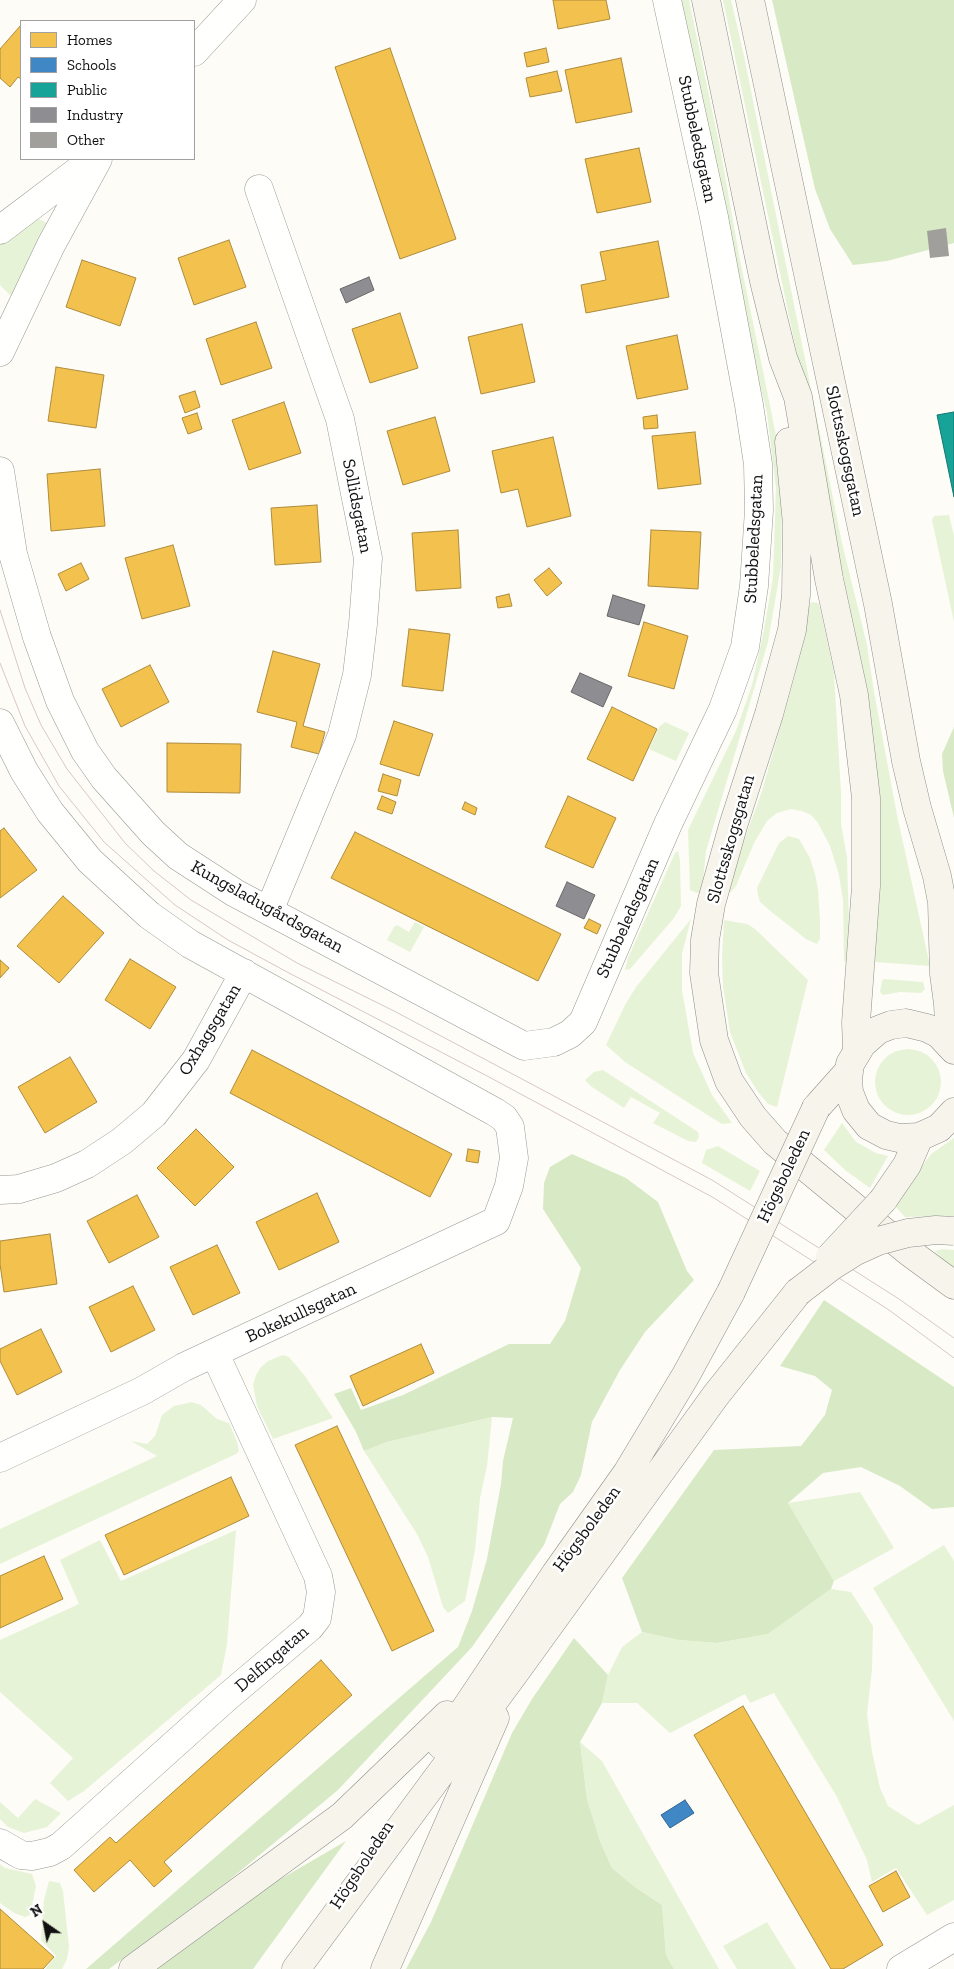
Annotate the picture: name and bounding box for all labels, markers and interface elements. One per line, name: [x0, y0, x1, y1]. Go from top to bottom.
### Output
legend: [20, 20, 195, 160]
text: Homes: [67, 31, 112, 49]
text: Schools: [67, 56, 116, 74]
street label: Stubbeledsgatan: [673, 74, 721, 204]
text: Public: [67, 81, 107, 99]
text: Industry: [67, 106, 123, 124]
text: Other: [67, 131, 105, 149]
street label: Slottsskogsgatan: [821, 384, 869, 518]
street label: Sollidsgatan: [337, 457, 377, 555]
street label: Stubbeledsgatan: [740, 474, 768, 604]
street label: Slottsskogsgatan: [702, 772, 760, 906]
street label: Stubbeledsgatan: [592, 855, 664, 981]
street label: Kungsladugårdsgatan: [187, 856, 347, 958]
street label: Oxhagsgatan: [174, 980, 246, 1080]
street label: Högsboleden: [753, 1126, 815, 1226]
street label: Bokekullsgatan: [243, 1278, 359, 1348]
street label: Högsboleden: [549, 1482, 625, 1576]
street label: Delfingatan: [231, 1621, 313, 1697]
street label: Högsboleden: [325, 1817, 399, 1913]
north arrow: [20, 1899, 70, 1949]
text: N: [27, 1901, 46, 1921]

